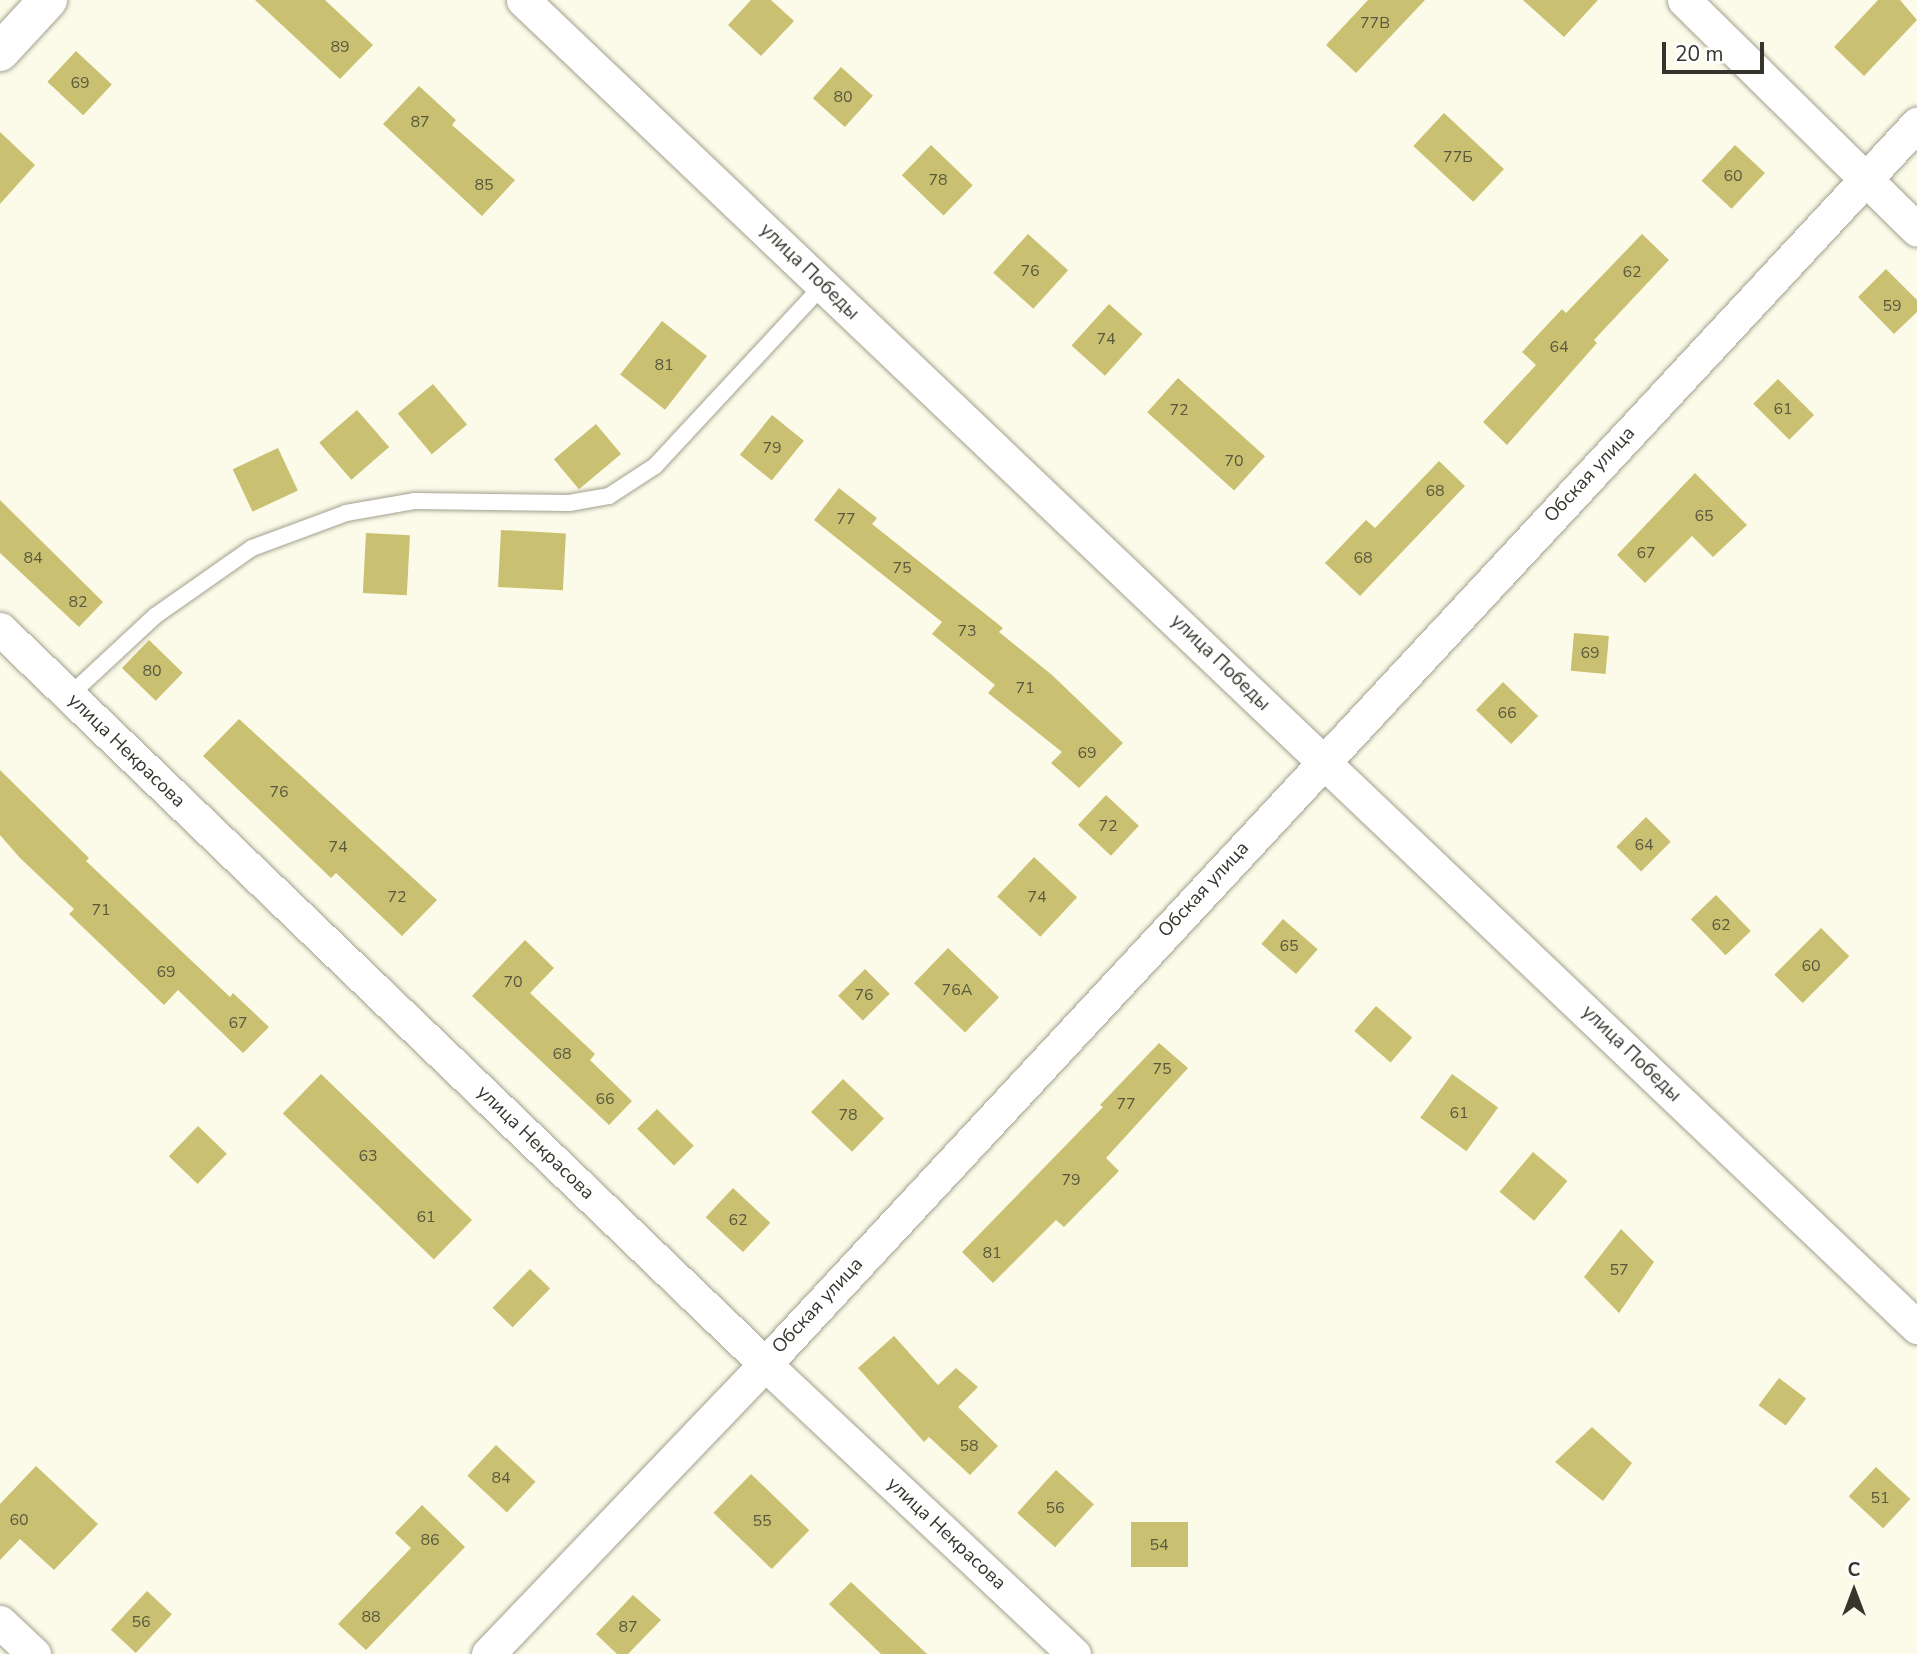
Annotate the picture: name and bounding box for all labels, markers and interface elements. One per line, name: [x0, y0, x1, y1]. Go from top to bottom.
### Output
house number: 77В: [1360, 13, 1390, 33]
scale bar: [1665, 28, 1766, 72]
house number: 89: [330, 37, 350, 57]
text: 20 m: [1675, 40, 1724, 68]
house number: 69: [70, 73, 90, 93]
house number: 80: [833, 87, 853, 107]
house number: 87: [410, 112, 430, 132]
house number: 77Б: [1443, 147, 1473, 167]
house number: 60: [1723, 166, 1743, 186]
house number: 78: [928, 170, 948, 190]
house number: 85: [474, 175, 494, 195]
street label: улица Победы: [755, 219, 863, 325]
house number: 76: [1020, 261, 1040, 281]
house number: 62: [1622, 262, 1642, 282]
house number: 59: [1882, 296, 1902, 316]
house number: 74: [1096, 329, 1116, 349]
house number: 64: [1549, 337, 1569, 357]
house number: 81: [654, 355, 674, 375]
house number: 61: [1773, 399, 1793, 419]
house number: 72: [1169, 400, 1189, 420]
street label: Обская улица: [1540, 422, 1640, 528]
house number: 79: [762, 438, 782, 458]
house number: 70: [1224, 451, 1244, 471]
house number: 68: [1425, 481, 1445, 501]
house number: 65: [1694, 506, 1714, 526]
house number: 77: [836, 509, 856, 529]
house number: 67: [1636, 543, 1656, 563]
house number: 84: [23, 548, 43, 568]
house number: 68: [1353, 548, 1373, 568]
house number: 75: [892, 558, 912, 578]
house number: 82: [68, 592, 88, 612]
street label: улица Победы: [1166, 610, 1274, 716]
house number: 73: [957, 621, 977, 641]
house number: 69: [1580, 643, 1600, 663]
house number: 80: [142, 661, 162, 681]
house number: 71: [1015, 678, 1035, 698]
street label: улица Некрасова: [63, 689, 189, 813]
house number: 66: [1497, 703, 1517, 723]
house number: 69: [1077, 743, 1097, 763]
house number: 76: [269, 782, 289, 802]
house number: 72: [1098, 816, 1118, 836]
house number: 64: [1634, 835, 1654, 855]
house number: 74: [328, 837, 348, 857]
street label: Обская улица: [1154, 837, 1254, 943]
house number: 72: [387, 887, 407, 907]
house number: 74: [1027, 887, 1047, 907]
house number: 71: [91, 900, 111, 920]
house number: 62: [1711, 915, 1731, 935]
house number: 65: [1279, 936, 1299, 956]
house number: 60: [1801, 956, 1821, 976]
house number: 69: [156, 962, 176, 982]
house number: 70: [503, 972, 523, 992]
house number: 76А: [942, 980, 972, 1000]
house number: 76: [854, 985, 874, 1005]
street label: улица Победы: [1577, 1001, 1685, 1107]
house number: 67: [228, 1013, 248, 1033]
house number: 68: [552, 1044, 572, 1064]
house number: 75: [1152, 1059, 1172, 1079]
street label: улица Некрасова: [472, 1081, 598, 1205]
house number: 66: [595, 1089, 615, 1109]
house number: 77: [1116, 1094, 1136, 1114]
house number: 61: [1449, 1103, 1469, 1123]
house number: 78: [838, 1105, 858, 1125]
house number: 63: [358, 1146, 378, 1166]
house number: 79: [1061, 1170, 1081, 1190]
house number: 61: [416, 1207, 436, 1227]
house number: 62: [728, 1210, 748, 1230]
house number: 81: [982, 1243, 1002, 1263]
street label: Обская улица: [768, 1253, 868, 1359]
house number: 57: [1609, 1260, 1629, 1280]
house number: 58: [959, 1436, 979, 1456]
house number: 84: [491, 1468, 511, 1488]
street label: улица Некрасова: [882, 1473, 1010, 1595]
house number: 51: [1870, 1488, 1890, 1508]
house number: 56: [1045, 1498, 1065, 1518]
house number: 60: [9, 1510, 29, 1530]
house number: 55: [752, 1511, 772, 1531]
house number: 86: [420, 1530, 440, 1550]
house number: 54: [1149, 1535, 1169, 1555]
north arrow: [1819, 1556, 1889, 1626]
text: С: [1848, 1557, 1860, 1583]
house number: 88: [361, 1607, 381, 1627]
house number: 56: [131, 1612, 151, 1632]
house number: 87: [618, 1617, 638, 1637]

